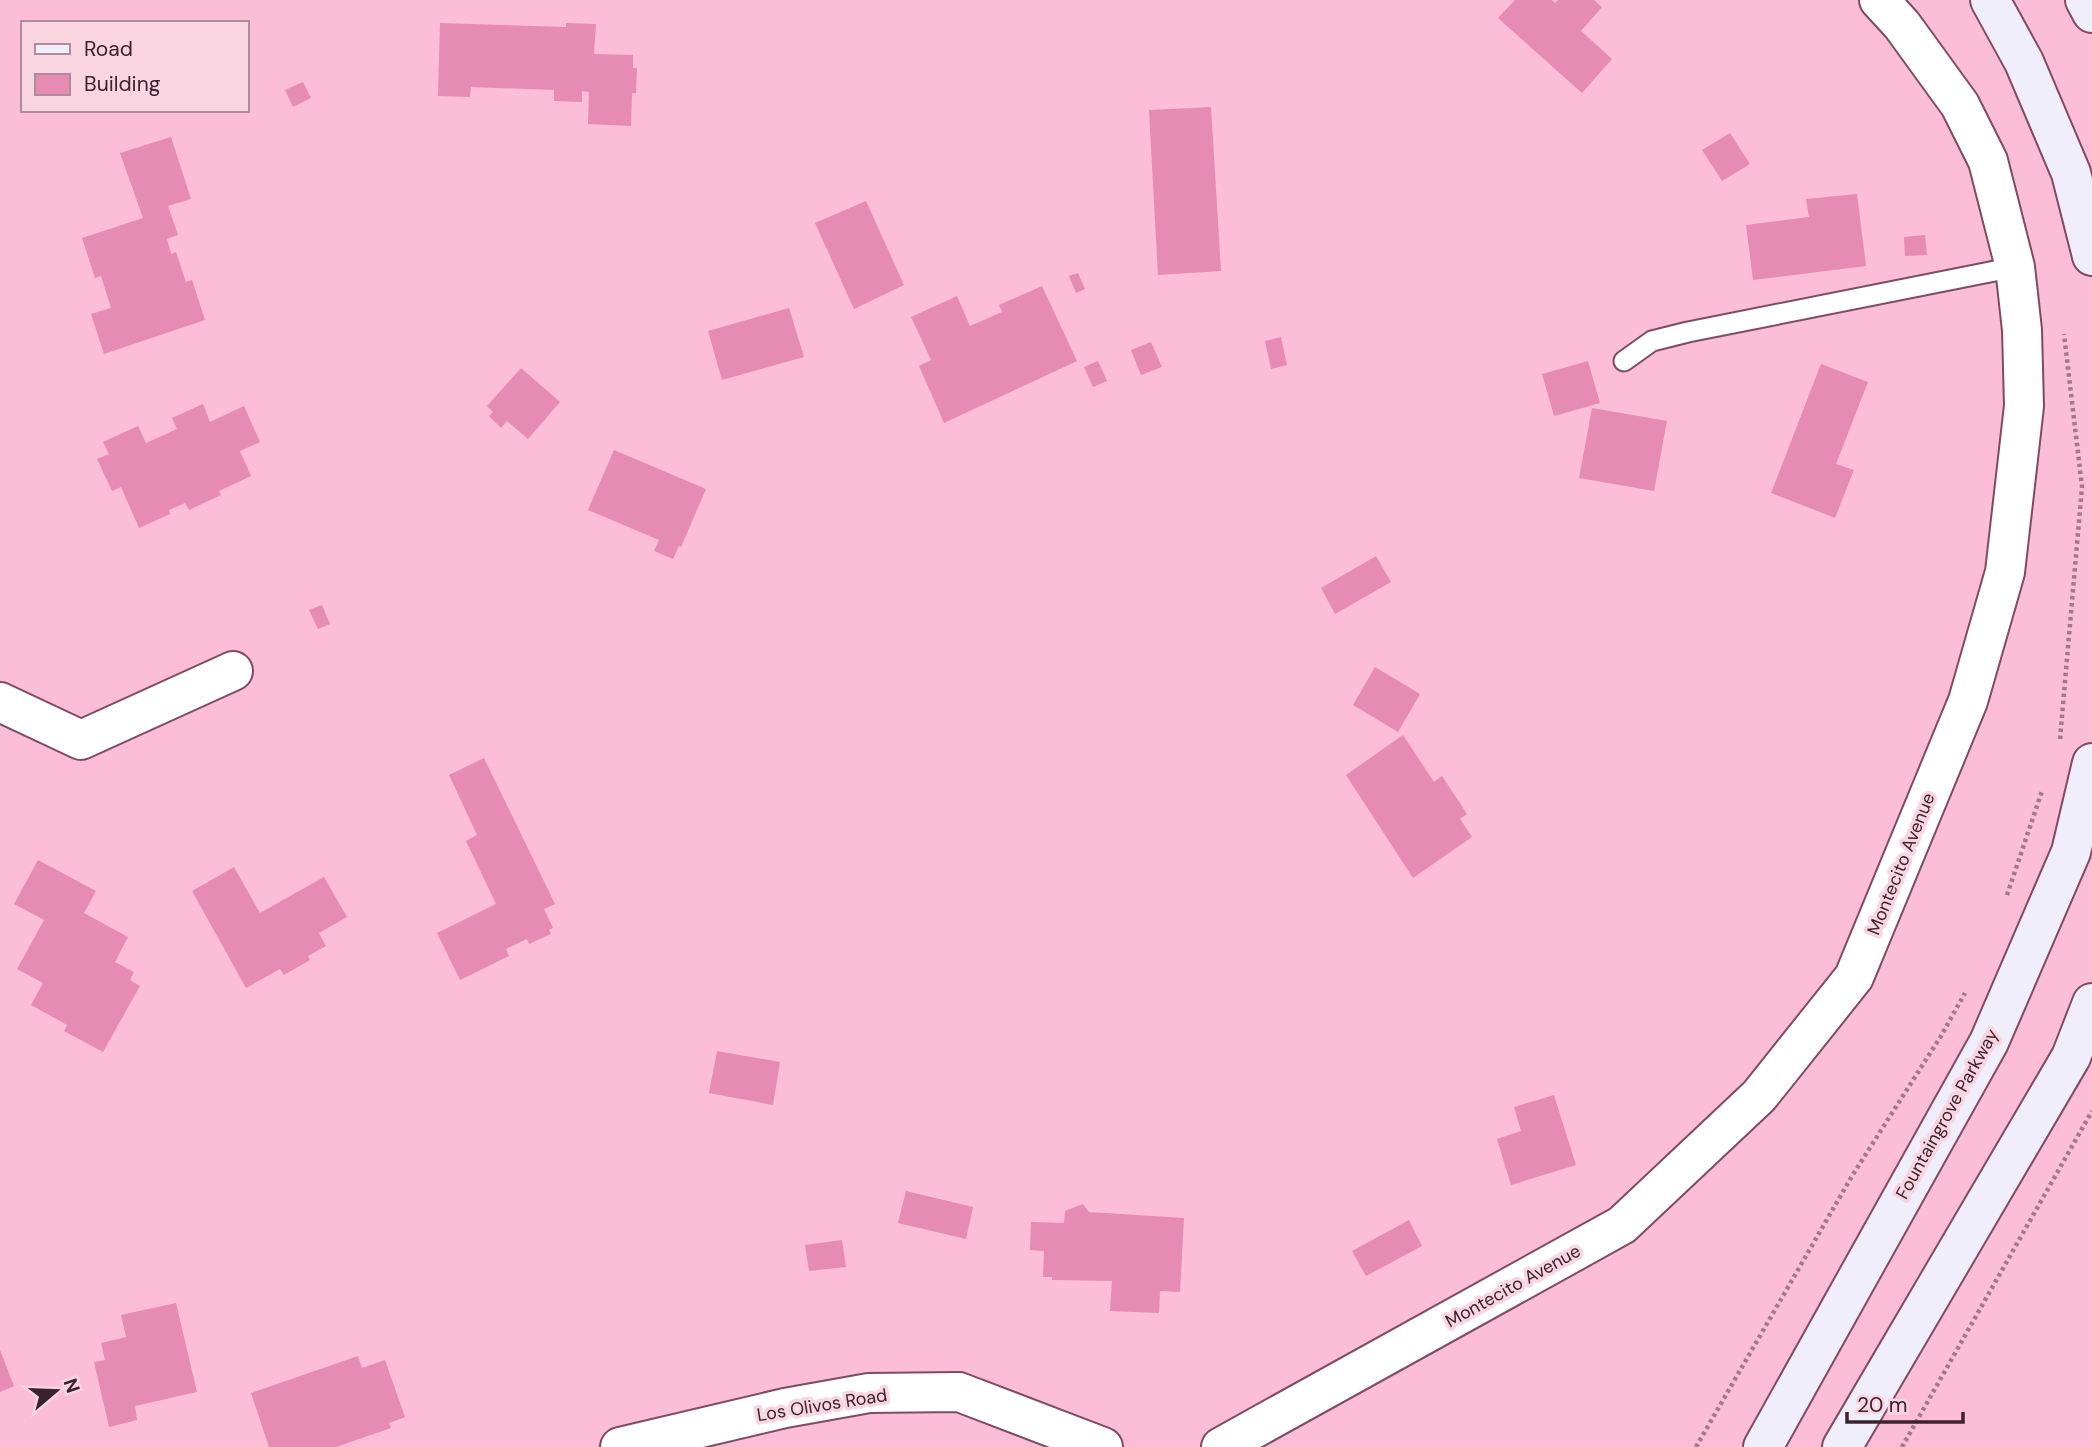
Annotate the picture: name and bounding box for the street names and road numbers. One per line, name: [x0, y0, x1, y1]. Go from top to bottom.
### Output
street label: Montecito Avenue: [1862, 789, 1940, 939]
street label: Fountaingrove Parkway: [1890, 1025, 2004, 1203]
street label: Montecito Avenue: [1441, 1239, 1585, 1333]
street label: Los Olivos Road: [755, 1383, 889, 1427]

